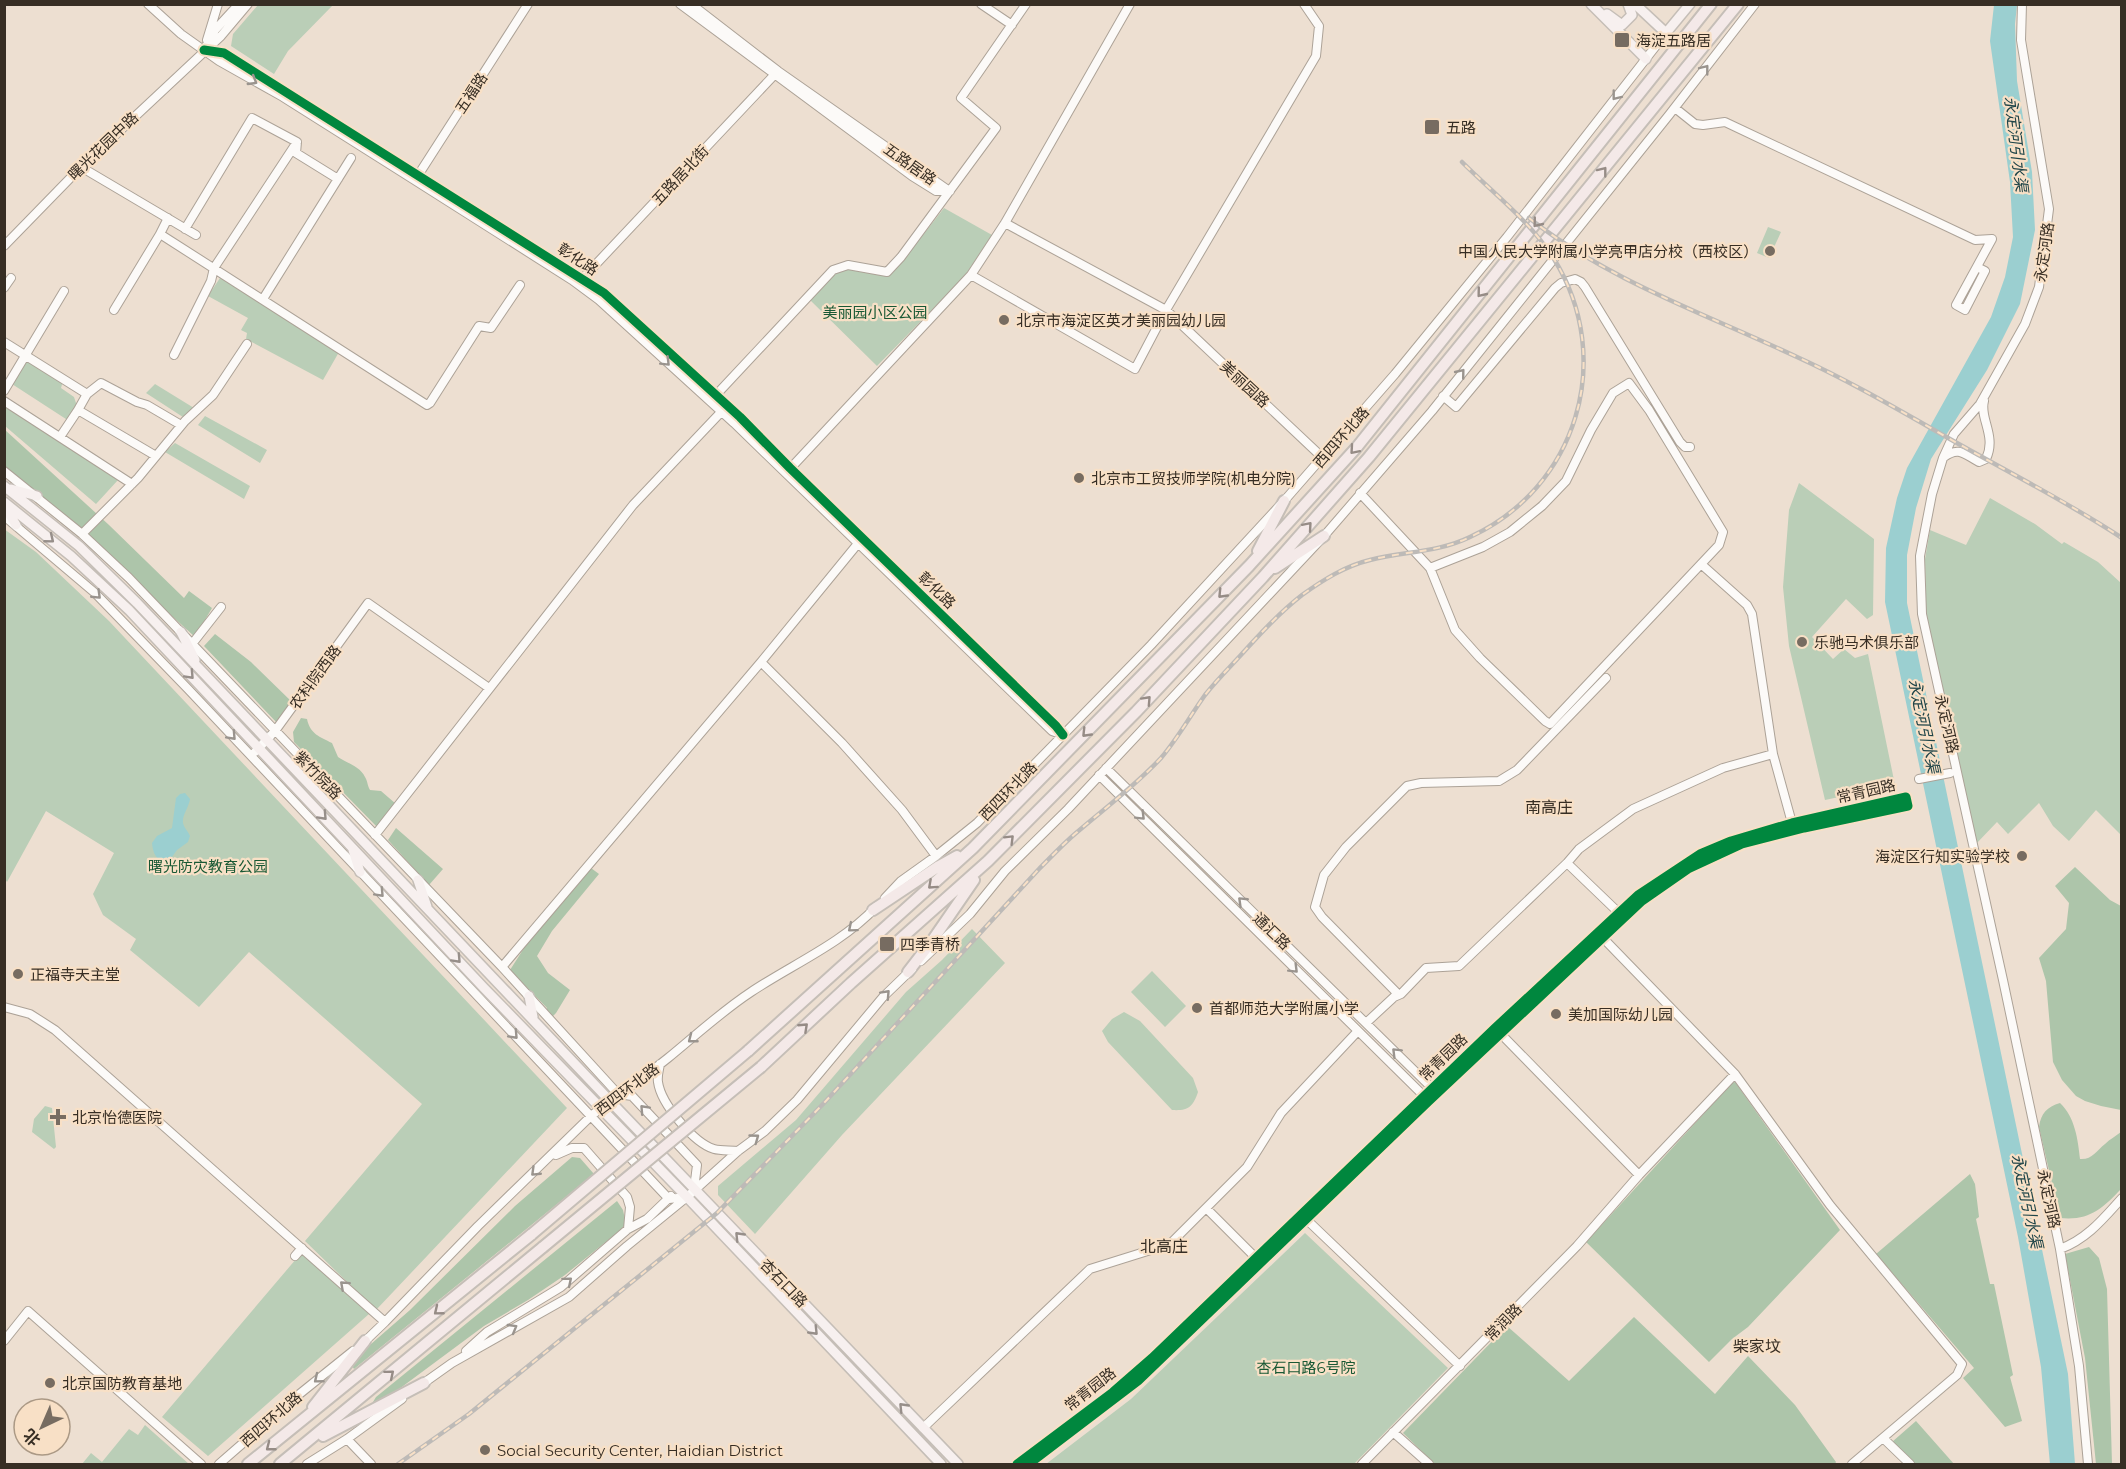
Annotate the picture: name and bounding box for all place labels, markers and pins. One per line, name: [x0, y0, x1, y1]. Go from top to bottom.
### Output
marker: 海淀五路居: [1613, 31, 1631, 49]
place label: 海淀五路居: [1636, 31, 1711, 50]
marker: 五路: [1423, 118, 1441, 136]
place label: 五路: [1446, 118, 1476, 137]
place label: 中国人民大学附属小学亮甲店分校（西校区）: [1458, 242, 1758, 261]
marker: 中国人民大学附属小学亮甲店分校（西校区）: [1763, 244, 1777, 258]
place label: 北京市海淀区英才美丽园幼儿园: [1016, 311, 1226, 330]
marker: 北京市海淀区英才美丽园幼儿园: [997, 313, 1011, 327]
place label: 北京市工贸技师学院(机电分院): [1091, 469, 1296, 488]
marker: 北京市工贸技师学院(机电分院): [1072, 471, 1086, 485]
place label: 乐驰马术俱乐部: [1814, 633, 1919, 652]
marker: 乐驰马术俱乐部: [1795, 635, 1809, 649]
place label: 海淀区行知实验学校: [1875, 847, 2010, 866]
marker: 海淀区行知实验学校: [2015, 849, 2029, 863]
marker: 四季青桥: [878, 935, 896, 953]
place label: 四季青桥: [900, 935, 960, 954]
place label: 正福寺天主堂: [30, 965, 120, 984]
marker: 正福寺天主堂: [11, 967, 25, 981]
place label: 首都师范大学附属小学: [1209, 999, 1359, 1018]
marker: 首都师范大学附属小学: [1190, 1001, 1204, 1015]
place label: 美加国际幼儿园: [1568, 1005, 1673, 1024]
marker: 美加国际幼儿园: [1549, 1007, 1563, 1021]
marker: 北京怡德医院: [49, 1108, 67, 1126]
place label: 北京怡德医院: [72, 1108, 162, 1127]
place label: 北京国防教育基地: [62, 1374, 182, 1393]
marker: 北京国防教育基地: [43, 1376, 57, 1390]
place label: Social Security Center, Haidian District: [497, 1441, 783, 1460]
marker: Social Security Center, Haidian District: [478, 1443, 492, 1457]

